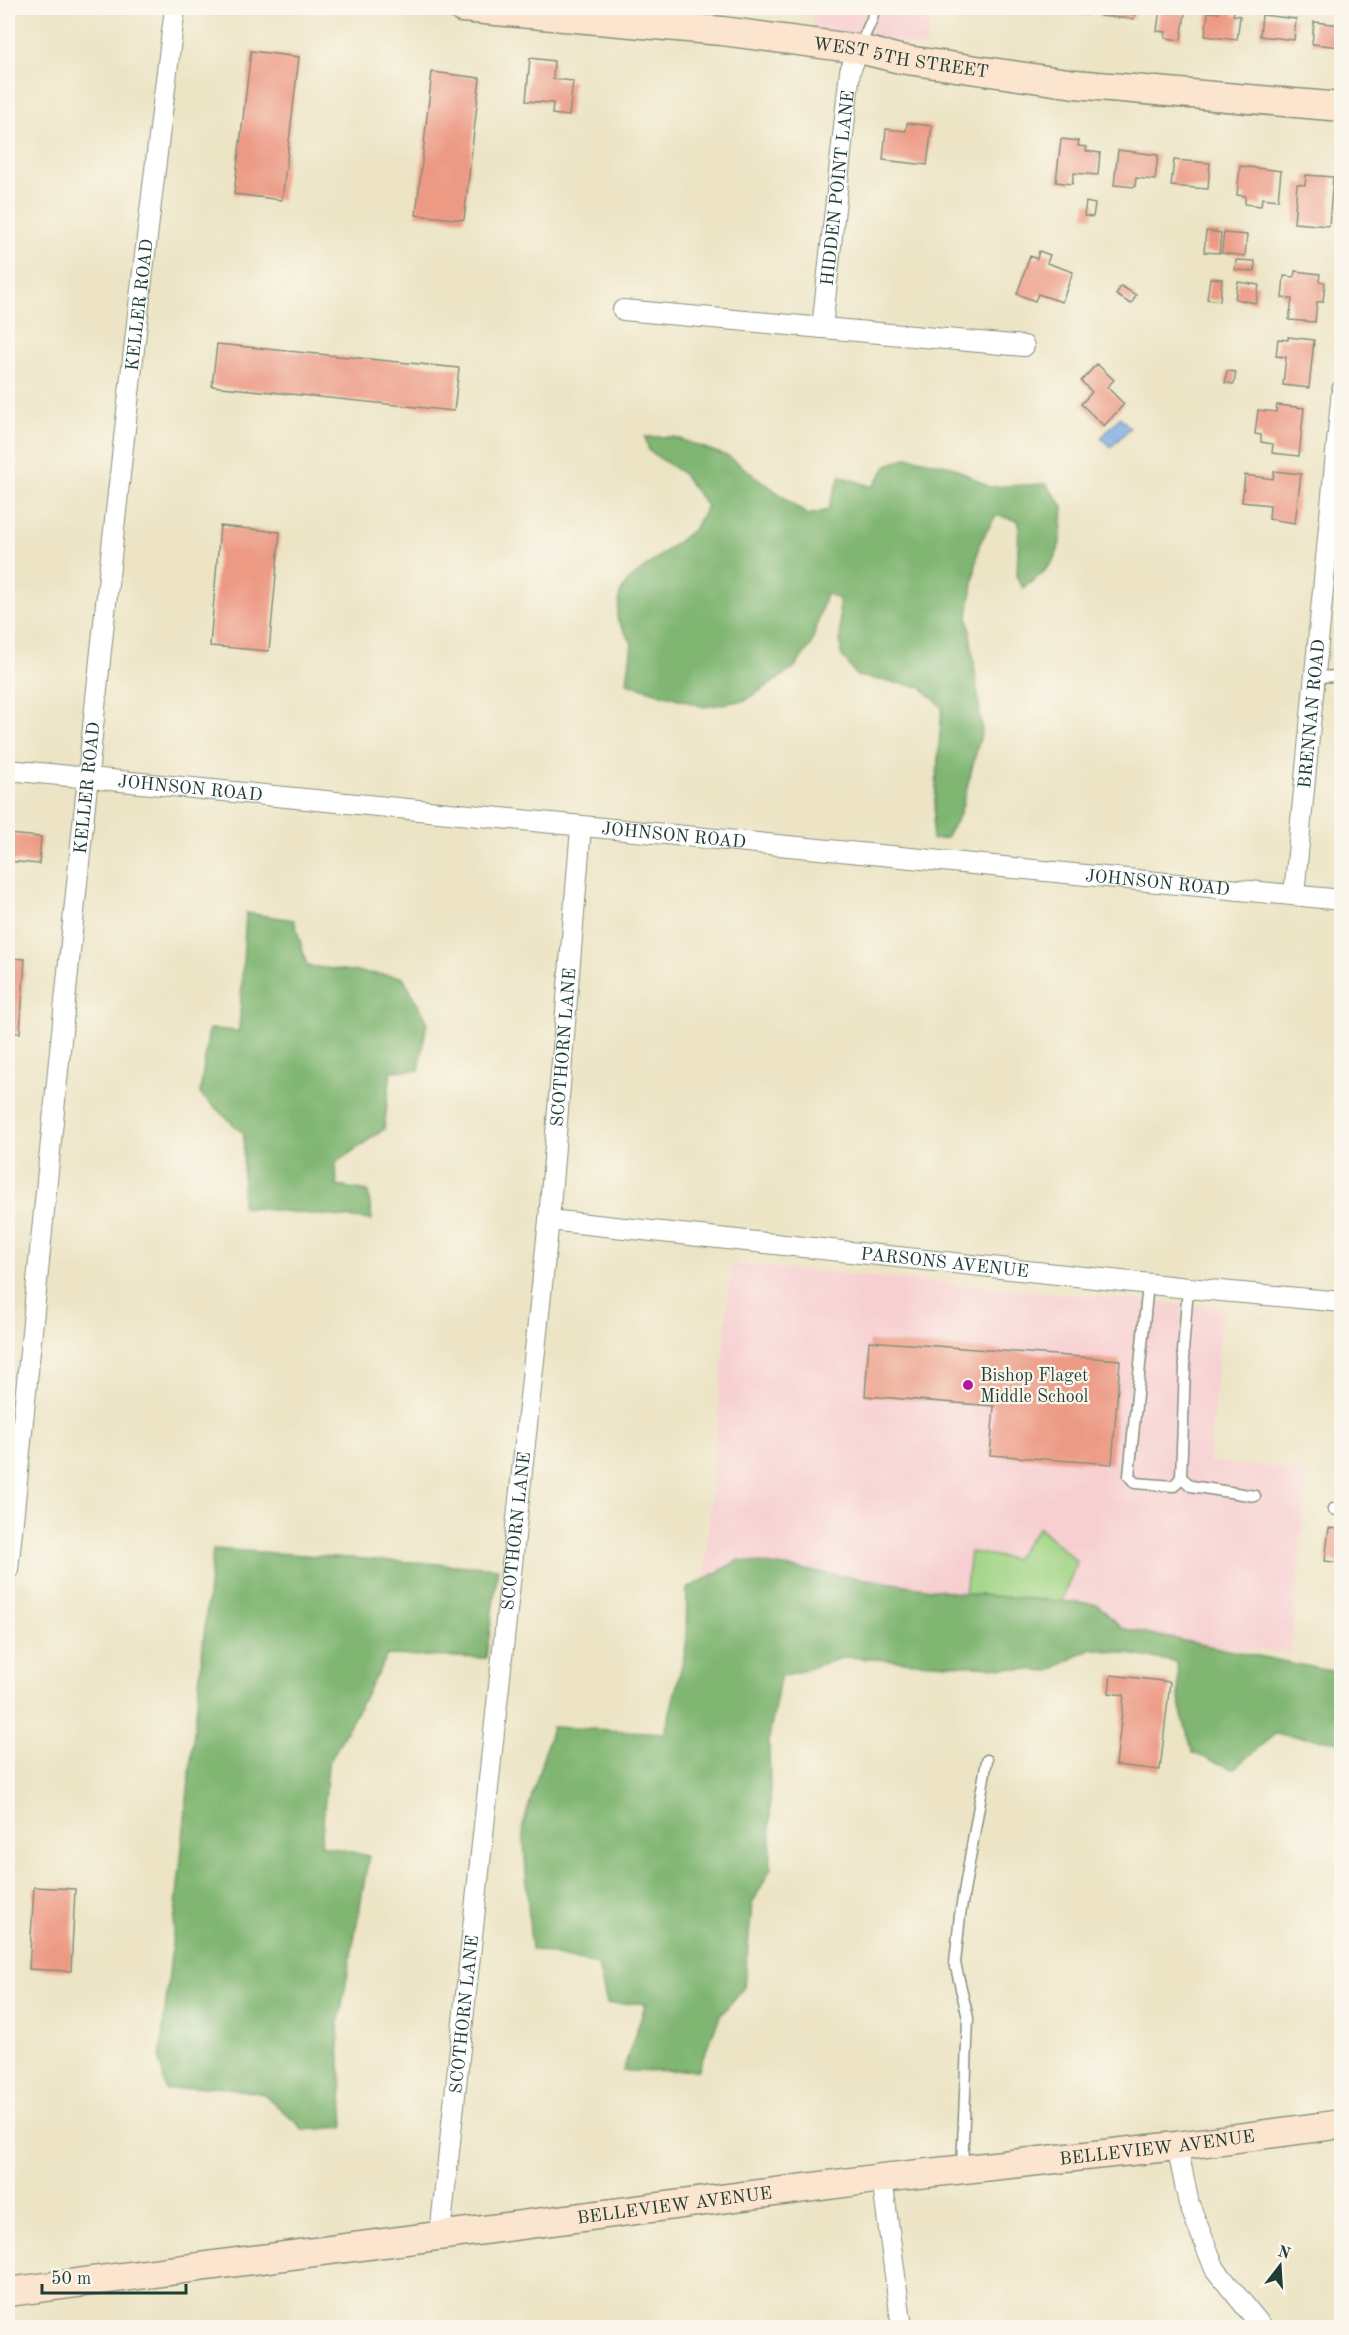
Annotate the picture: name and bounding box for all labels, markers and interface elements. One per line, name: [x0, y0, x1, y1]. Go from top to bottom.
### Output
street label: WEST 5TH STREET: [812, 35, 990, 82]
street label: HIDDEN POINT LANE: [819, 89, 858, 287]
street label: KELLER ROAD: [124, 238, 157, 372]
street label: BRENNAN ROAD: [1296, 638, 1328, 789]
street label: KELLER ROAD: [72, 721, 103, 855]
street label: JOHNSON ROAD: [117, 773, 263, 805]
street label: JOHNSON ROAD: [601, 820, 747, 852]
street label: JOHNSON ROAD: [1084, 867, 1231, 899]
street label: SCOTHORN LANE: [549, 967, 579, 1128]
street label: PARSONS AVENUE: [860, 1245, 1030, 1281]
place label: Bishop Flaget Middle School: [980, 1367, 1089, 1406]
marker: Bishop Flaget Middle School: [961, 1378, 975, 1392]
street label: SCOTHORN LANE: [499, 1451, 534, 1611]
street label: SCOTHORN LANE: [447, 1934, 482, 2095]
street label: BELLEVIEW AVENUE: [1058, 2128, 1256, 2169]
street label: BELLEVIEW AVENUE: [576, 2184, 773, 2228]
north arrow: [1250, 2236, 1310, 2296]
text: N: [1276, 2244, 1293, 2263]
scale bar: [42, 2257, 186, 2295]
text: 50 m: [51, 2270, 91, 2288]

